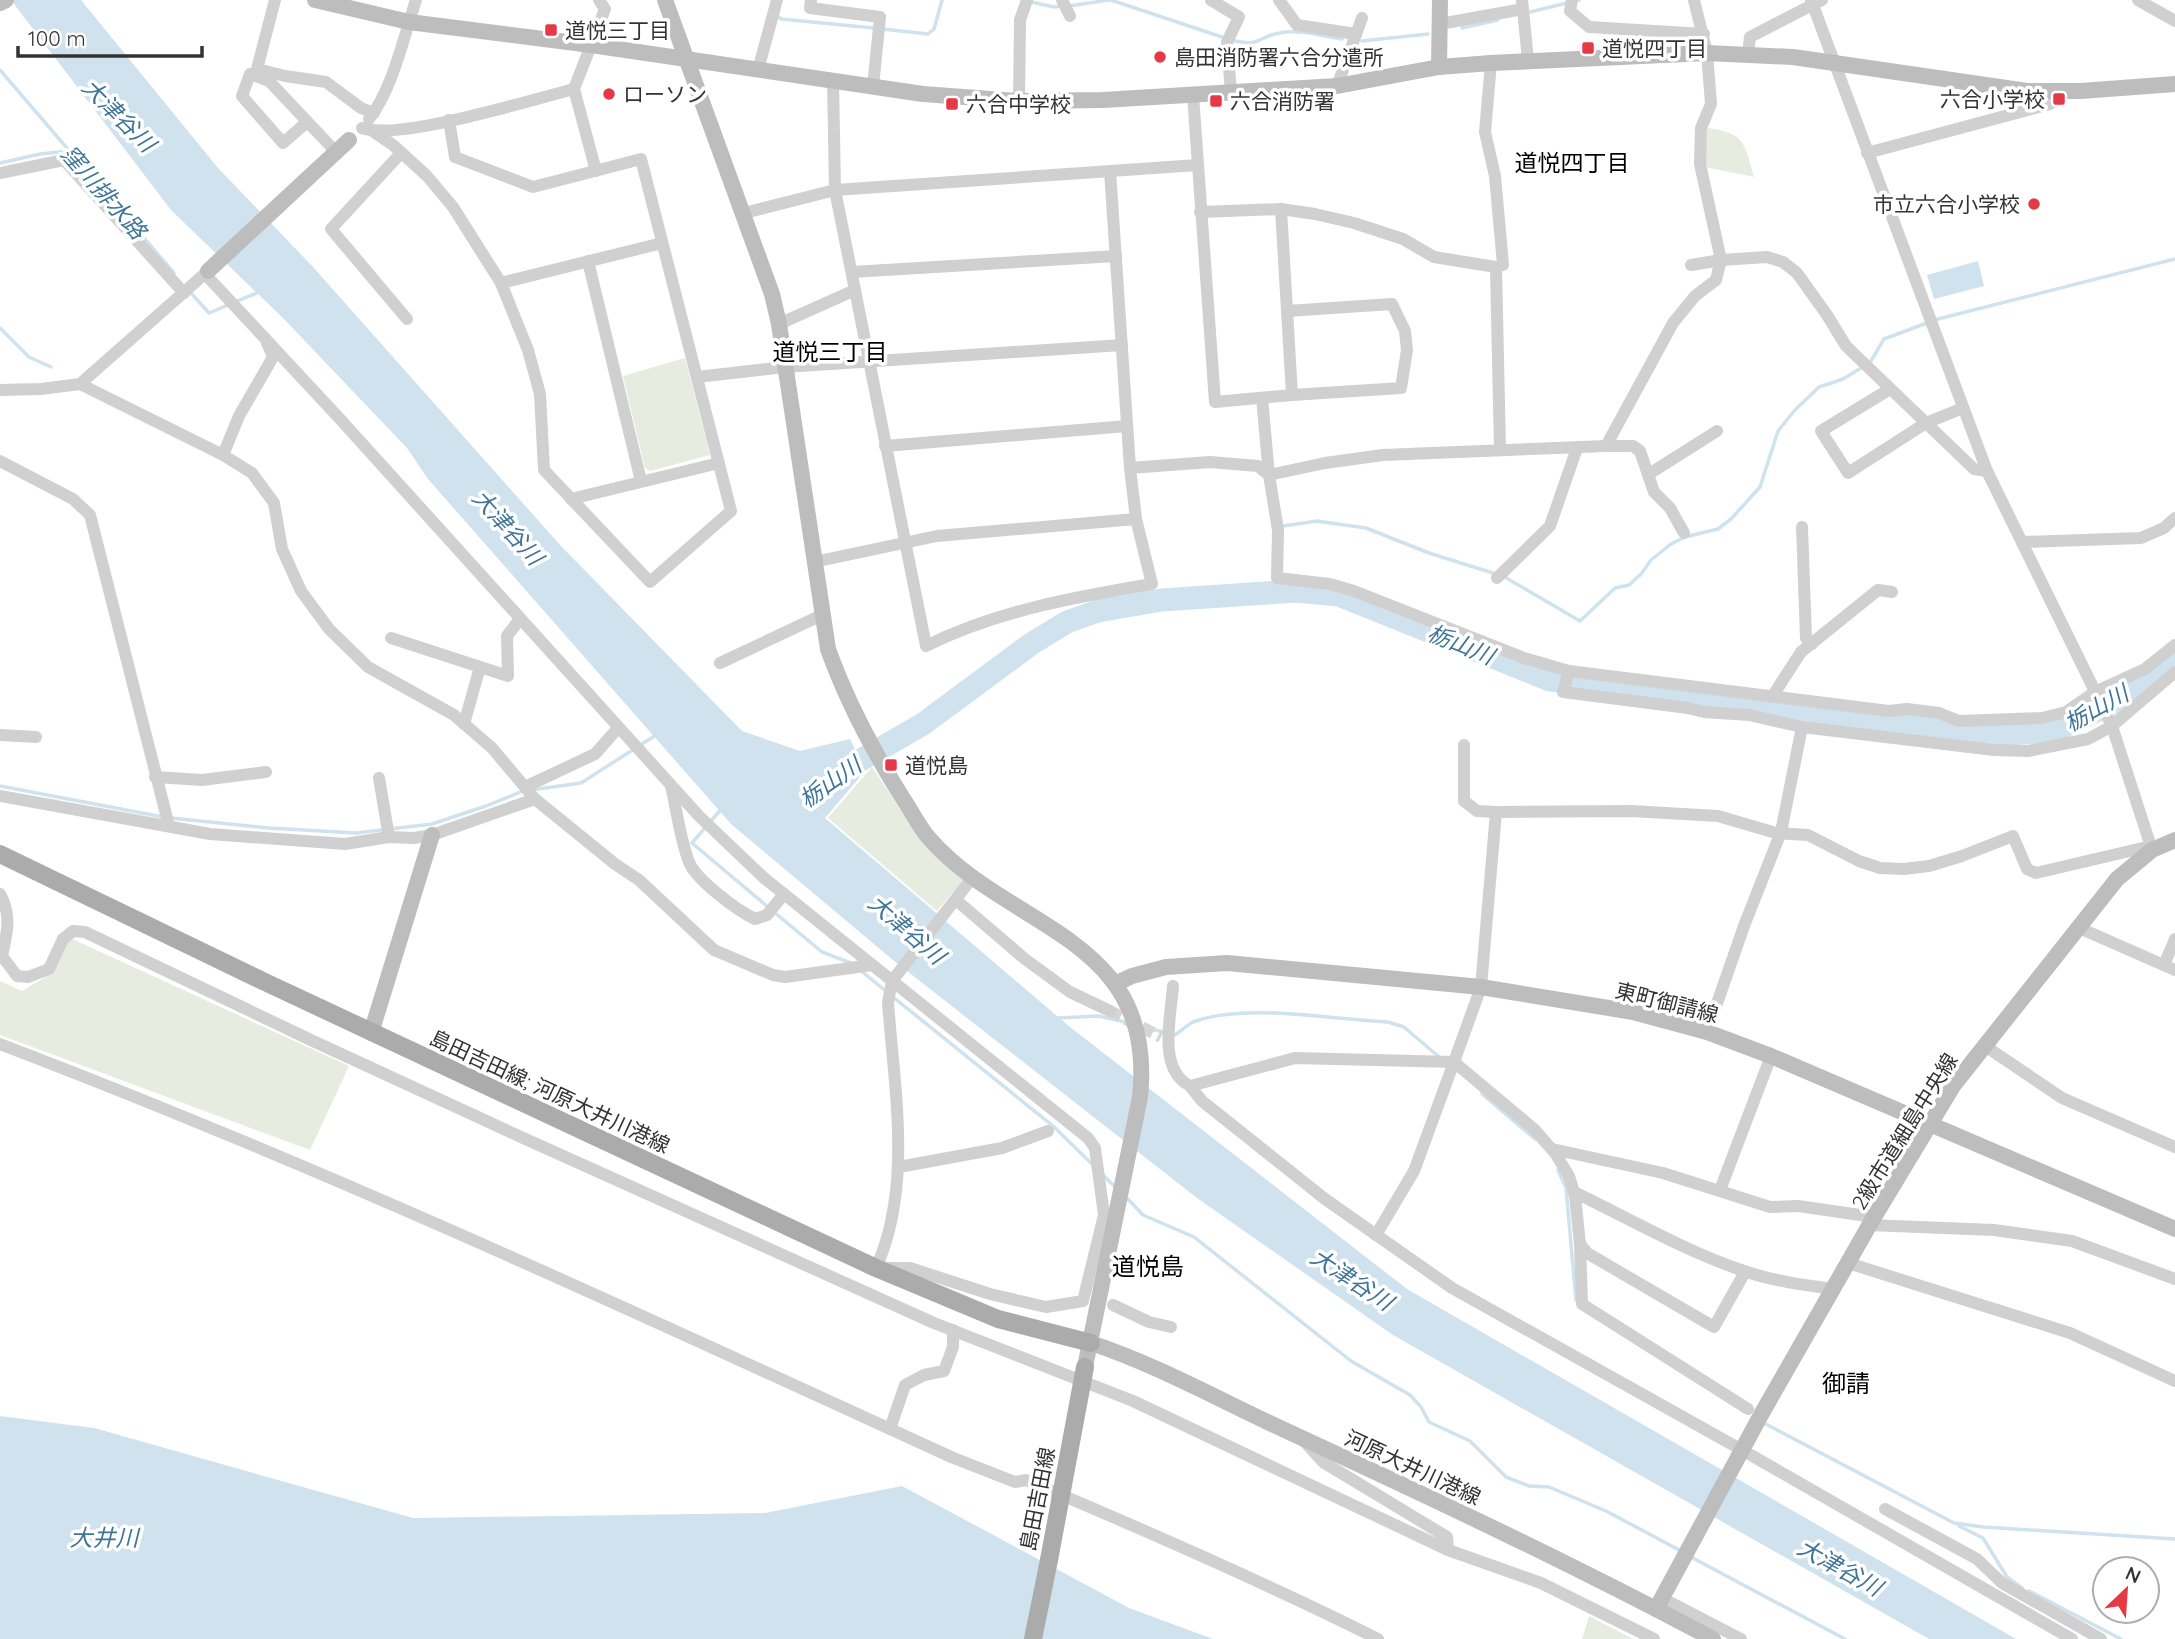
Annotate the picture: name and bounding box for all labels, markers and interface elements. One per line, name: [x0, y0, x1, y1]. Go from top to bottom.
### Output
scale bar: [18, 14, 201, 58]
place label: 道悦三丁目: [565, 17, 670, 43]
marker: 道悦三丁目: [543, 22, 559, 38]
text: 100 m: [28, 25, 86, 51]
place label: 道悦四丁目: [1602, 35, 1707, 61]
marker: 道悦四丁目: [1580, 40, 1596, 56]
place label: 島田消防署六合分遣所: [1174, 44, 1384, 70]
marker: 島田消防署六合分遣所: [1152, 49, 1168, 65]
water label: 大津谷川: [76, 72, 164, 160]
place label: ローソン: [623, 81, 707, 107]
marker: ローソン: [601, 86, 617, 102]
place label: 六合小学校: [1940, 86, 2045, 112]
place label: 六合消防署: [1230, 88, 1335, 114]
place label: 六合中学校: [966, 91, 1071, 117]
marker: 六合小学校: [2051, 91, 2067, 107]
marker: 六合消防署: [1208, 93, 1224, 109]
marker: 六合中学校: [944, 96, 960, 112]
water label: 窪川排水路: [55, 139, 154, 246]
district label: 道悦四丁目: [1515, 148, 1630, 177]
place label: 市立六合小学校: [1873, 191, 2020, 217]
marker: 市立六合小学校: [2026, 196, 2042, 212]
district label: 道悦三丁目: [773, 337, 888, 366]
water label: 大津谷川: [466, 483, 552, 573]
water label: 栃山川: [1424, 618, 1501, 671]
water label: 栃山川: [2059, 677, 2136, 737]
water label: 栃山川: [793, 749, 869, 814]
place label: 道悦島: [905, 752, 968, 778]
marker: 道悦島: [883, 757, 899, 773]
water label: 大津谷川: [863, 888, 953, 972]
street label: 東町御請線: [1613, 977, 1721, 1027]
street label: 島田吉田線; 河原大井川港線: [426, 1024, 674, 1158]
street label: 2級市道細島中央線: [1845, 1048, 1963, 1214]
water label: 大津谷川: [1306, 1242, 1401, 1318]
district label: 道悦島: [1112, 1251, 1184, 1281]
district label: 御請: [1822, 1368, 1870, 1398]
street label: 河原大井川港線: [1341, 1424, 1485, 1510]
street label: 島田吉田線: [1014, 1445, 1060, 1553]
water label: 大井川: [70, 1523, 142, 1552]
water label: 大津谷川: [1793, 1532, 1890, 1603]
north arrow: [2091, 1555, 2161, 1625]
text: N: [2122, 1561, 2145, 1588]

